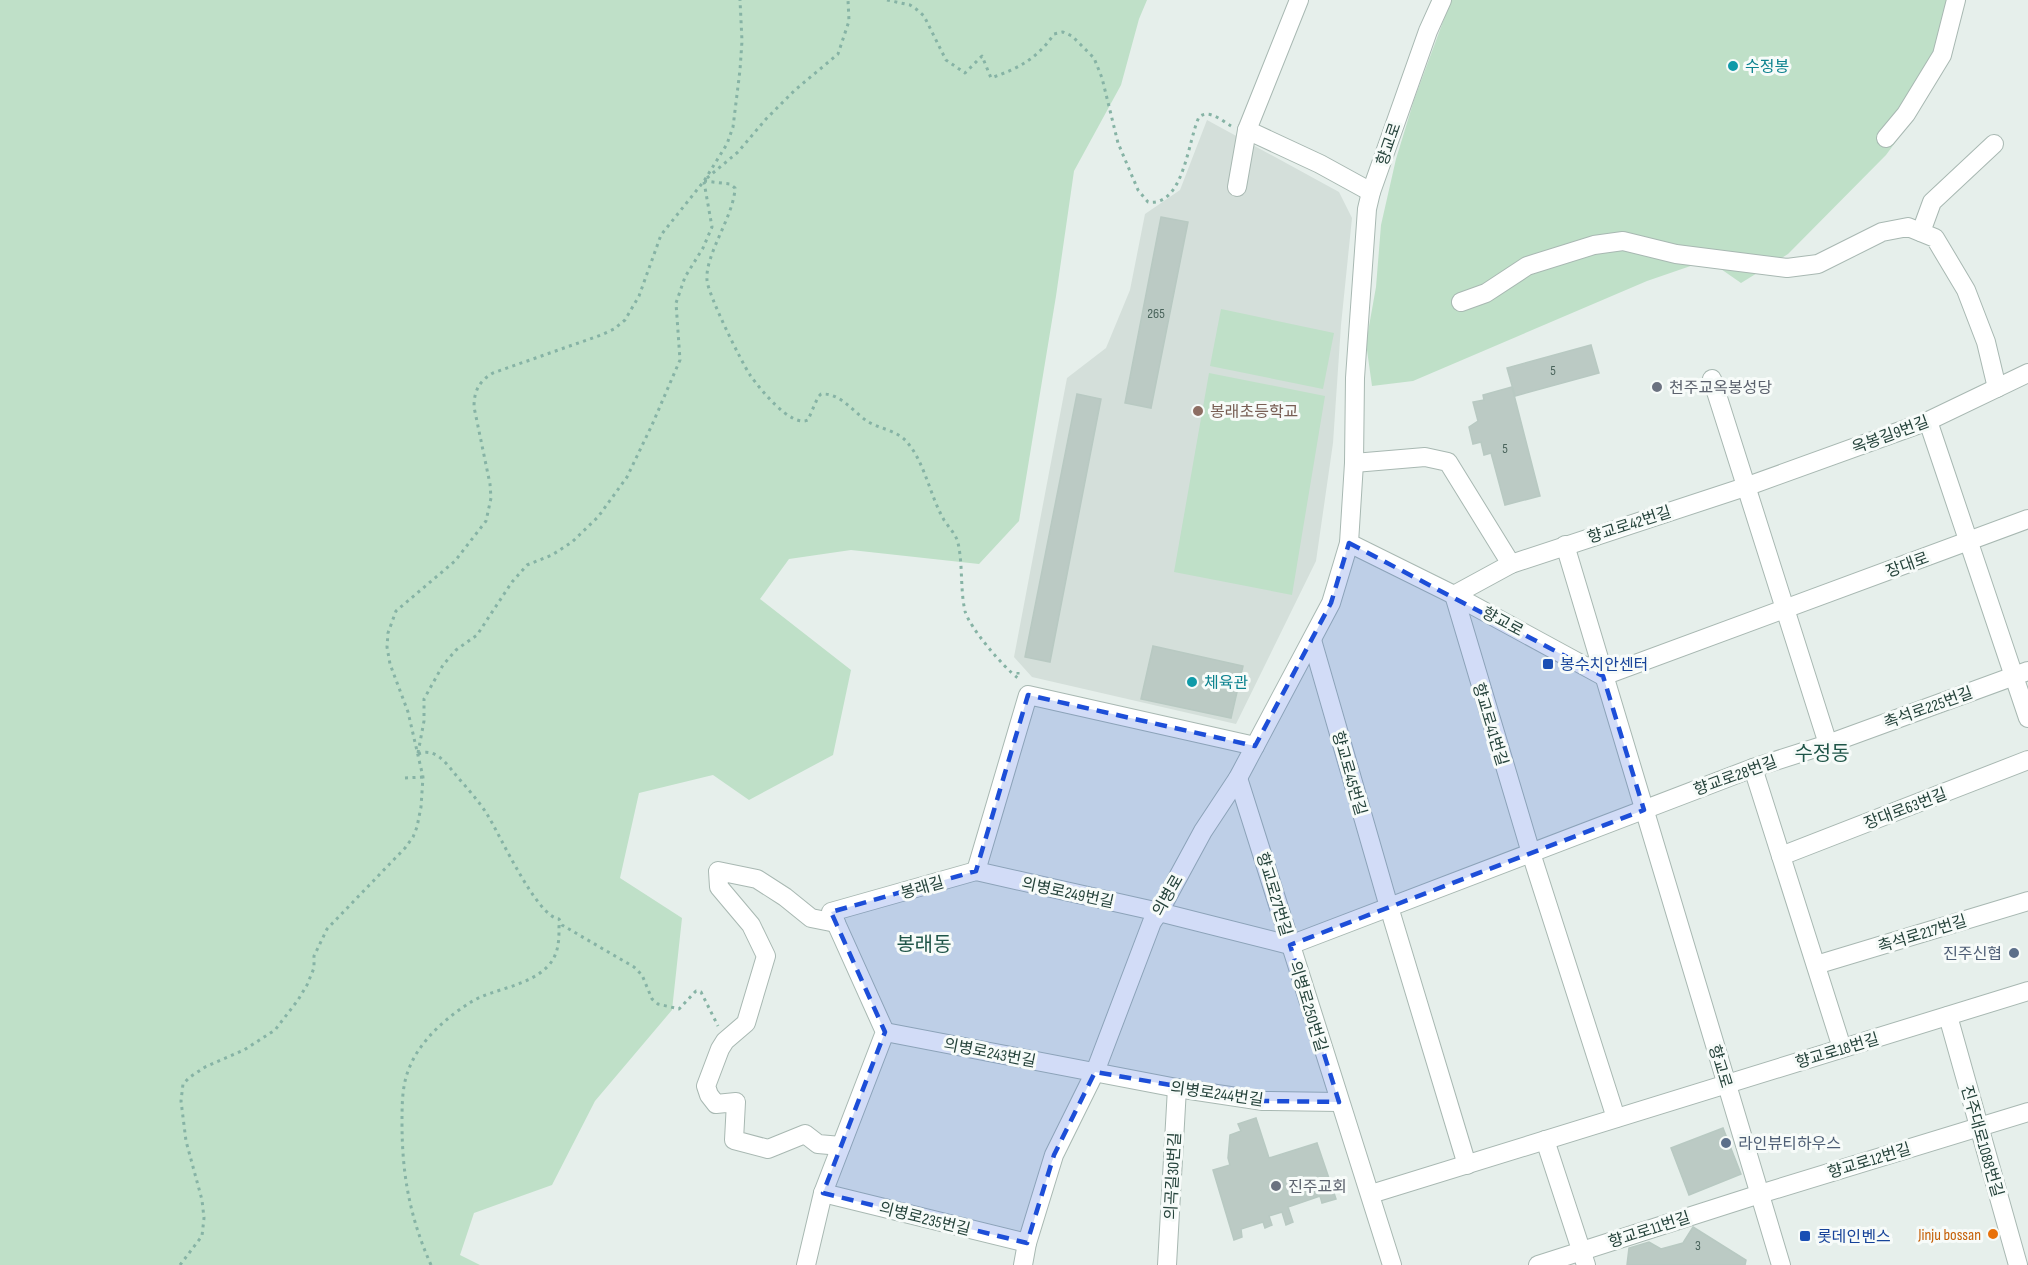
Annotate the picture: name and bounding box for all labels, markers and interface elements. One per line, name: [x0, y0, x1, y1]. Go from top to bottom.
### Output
place label: 수정봉: [1745, 58, 1789, 77]
marker: 수정봉: [1726, 59, 1740, 73]
street label: 향교로: [1373, 120, 1406, 168]
house number: 265: [1147, 305, 1165, 322]
house number: 5: [1550, 362, 1556, 379]
place label: 천주교옥봉성당: [1669, 379, 1772, 398]
marker: 천주교옥봉성당: [1650, 380, 1664, 394]
place label: 봉래초등학교: [1210, 403, 1298, 422]
marker: 봉래초등학교: [1191, 404, 1205, 418]
street label: 옥봉길9번길: [1849, 413, 1932, 458]
house number: 5: [1502, 440, 1508, 457]
street label: 향교로42번길: [1585, 503, 1674, 548]
street label: 장대로: [1884, 549, 1932, 582]
street label: 향교로: [1478, 604, 1526, 641]
place label: 봉수치안센터: [1560, 656, 1648, 675]
marker: 봉수치안센터: [1541, 657, 1555, 671]
place label: 체육관: [1204, 674, 1248, 693]
marker: 체육관: [1185, 675, 1199, 689]
street label: 향교로41번길: [1468, 681, 1511, 768]
street label: 촉석로225번길: [1881, 684, 1976, 733]
street label: 향교로45번길: [1327, 729, 1370, 818]
district label: 수정동: [1794, 742, 1850, 766]
street label: 향교로28번길: [1691, 753, 1780, 800]
street label: 장대로63번길: [1861, 785, 1950, 834]
street label: 향교로27번길: [1252, 850, 1295, 939]
street label: 의병로: [1149, 872, 1188, 920]
street label: 봉래길: [899, 873, 946, 904]
street label: 의병로249번길: [1020, 874, 1116, 913]
street label: 촉석로217번길: [1876, 912, 1969, 957]
district label: 봉래동: [896, 933, 952, 957]
place label: 진주신협: [1943, 945, 2002, 964]
marker: 진주신협: [2007, 946, 2021, 960]
street label: 의병로250번길: [1285, 959, 1330, 1054]
street label: 향교로18번길: [1793, 1030, 1881, 1073]
street label: 의병로243번길: [942, 1035, 1037, 1072]
street label: 향교로: [1704, 1043, 1735, 1091]
street label: 의병로244번길: [1169, 1079, 1264, 1110]
street label: 진주대로1088번길: [1957, 1083, 2007, 1199]
street label: 의곡길30번길: [1162, 1132, 1185, 1220]
place label: 라인뷰티하우스: [1738, 1135, 1841, 1154]
marker: 라인뷰티하우스: [1719, 1136, 1733, 1150]
street label: 향교로12번길: [1826, 1140, 1913, 1183]
place label: 진주교회: [1288, 1178, 1347, 1197]
marker: 진주교회: [1269, 1179, 1283, 1193]
street label: 의병로235번길: [877, 1199, 972, 1240]
street label: 향교로11번길: [1606, 1208, 1693, 1253]
place label: Jinju bossan: [1917, 1226, 1981, 1245]
marker: Jinju bossan: [1986, 1227, 2000, 1241]
place label: 롯데인벤스: [1817, 1228, 1891, 1247]
marker: 롯데인벤스: [1798, 1229, 1812, 1243]
house number: 3: [1695, 1237, 1701, 1254]

